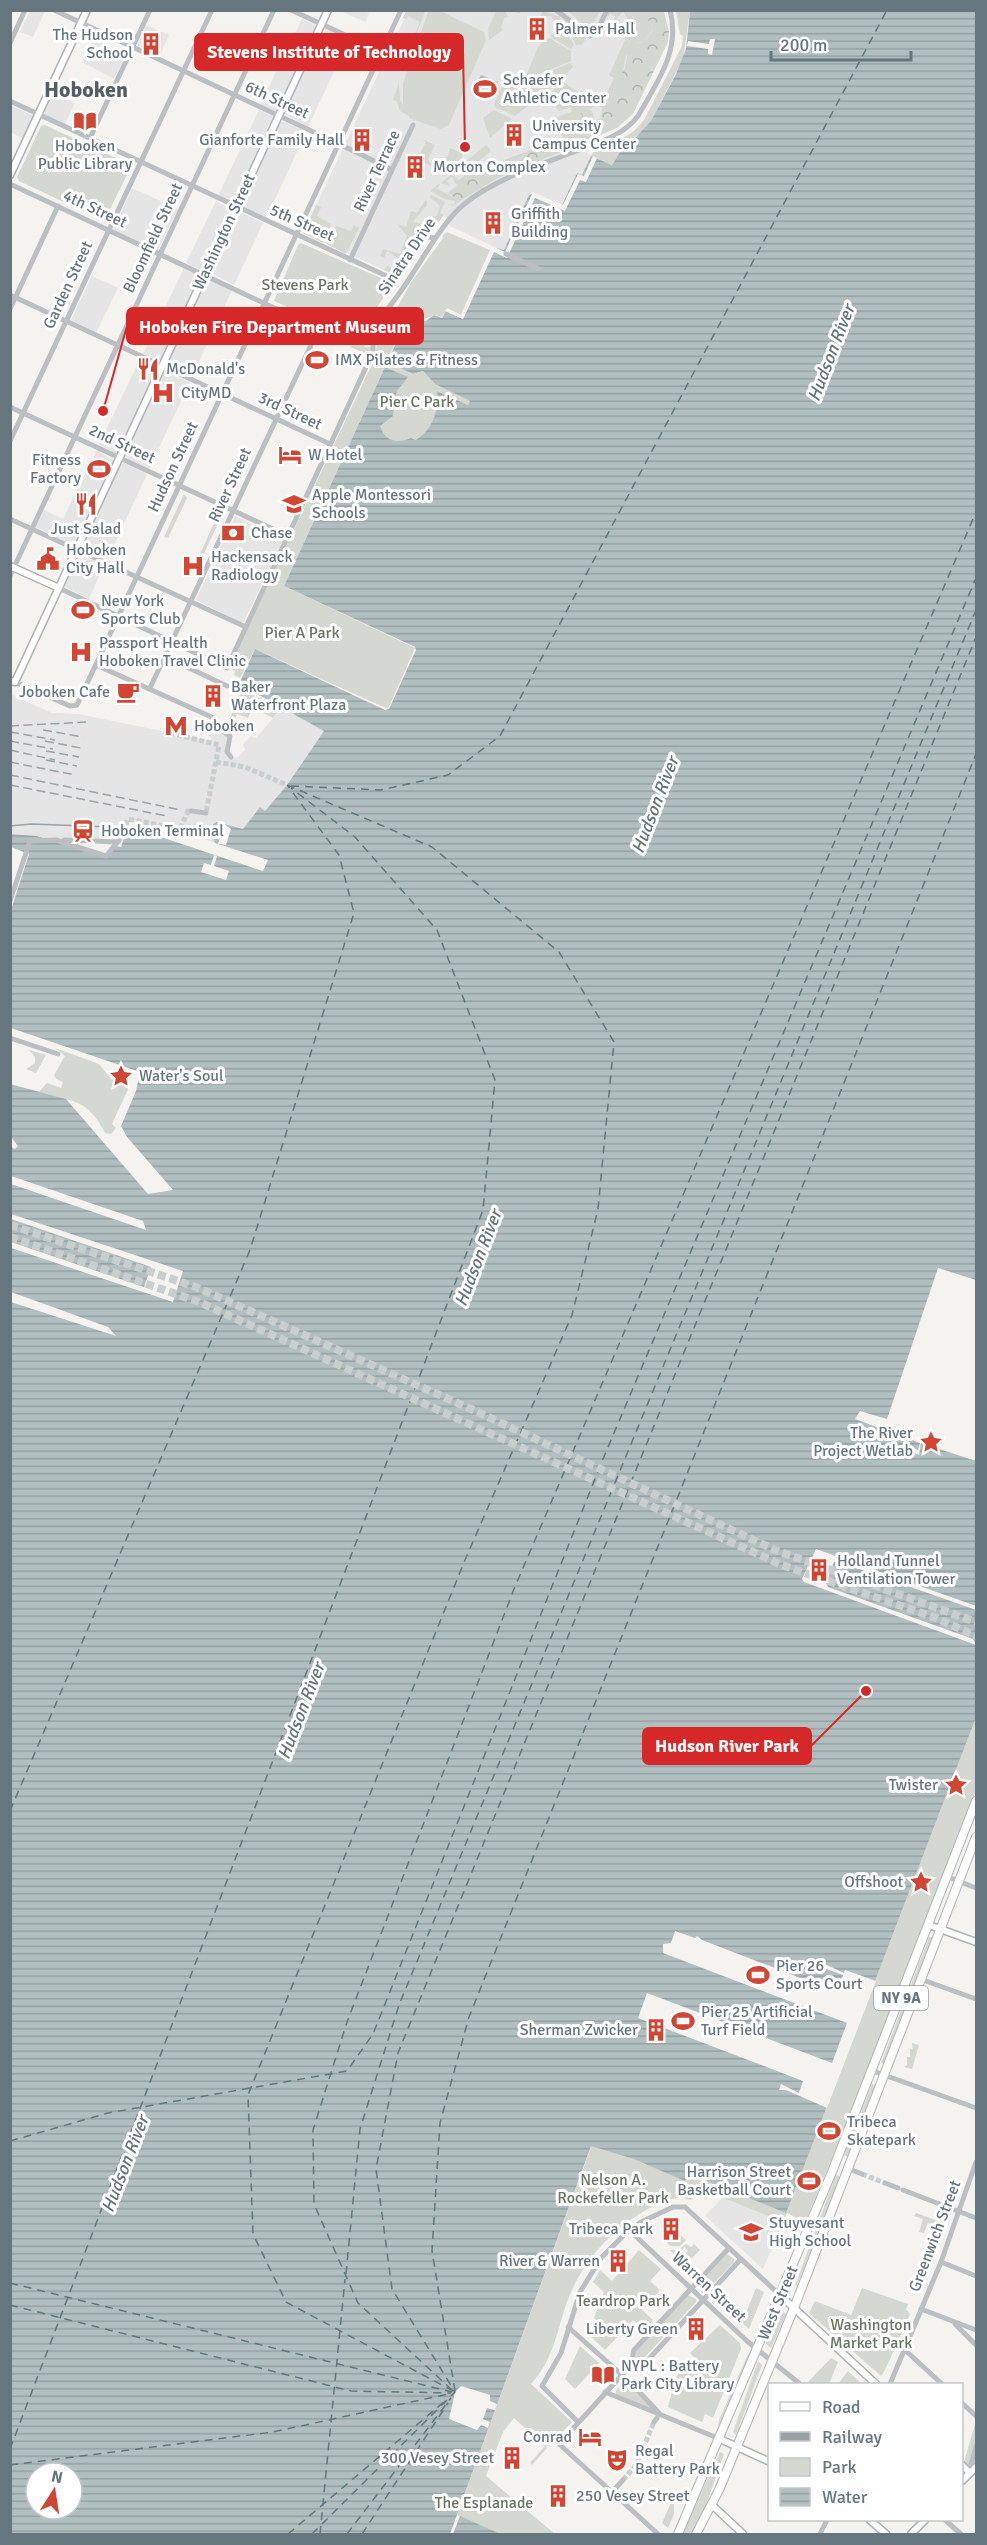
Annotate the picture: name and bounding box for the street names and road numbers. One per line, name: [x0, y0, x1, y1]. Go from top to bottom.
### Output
street label: 6th Street: [242, 77, 312, 124]
street label: River Terrace: [349, 127, 405, 215]
street label: Washington Street: [188, 170, 260, 293]
street label: Bloomfield Street: [119, 179, 187, 296]
street label: 4th Street: [60, 186, 130, 233]
street label: 5th Street: [267, 200, 338, 246]
street label: Sinatra Drive: [374, 214, 440, 298]
street label: Garden Street: [39, 238, 97, 332]
street label: 3rd Street: [255, 388, 325, 435]
street label: Hudson Street: [143, 418, 203, 515]
street label: 2nd Street: [86, 420, 159, 468]
street label: River Street: [204, 444, 256, 525]
road number: NY 9A: [874, 1986, 928, 2010]
street label: Greenwich Street: [905, 2177, 966, 2295]
street label: Warren Street: [668, 2247, 751, 2327]
street label: West Street: [753, 2262, 803, 2343]

